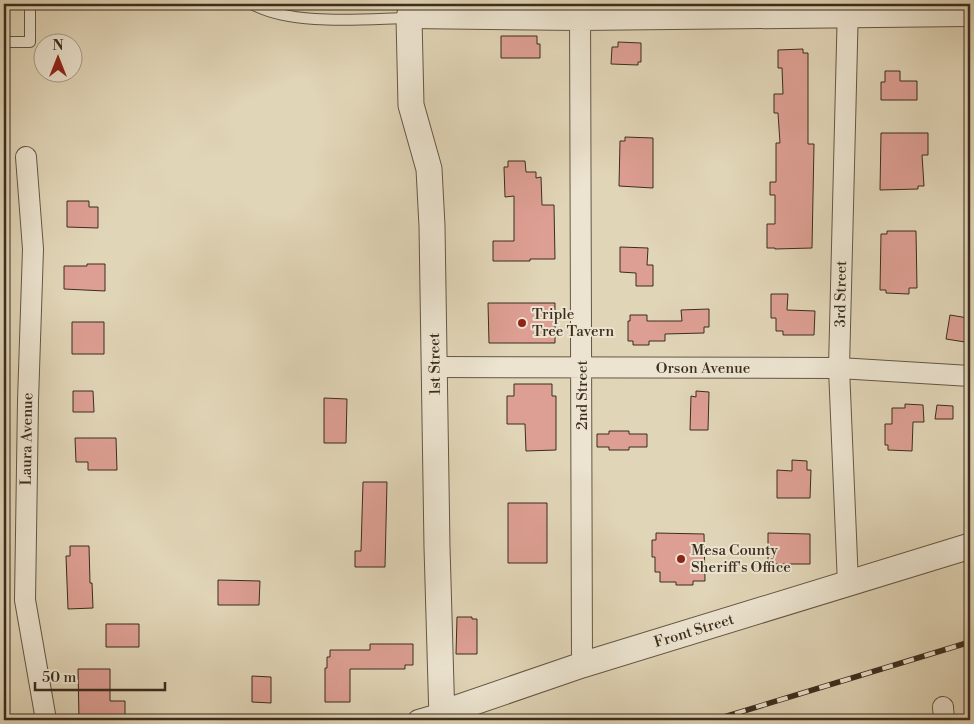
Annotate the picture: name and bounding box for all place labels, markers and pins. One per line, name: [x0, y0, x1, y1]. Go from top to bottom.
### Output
place label: Triple Tree Tavern: [532, 305, 614, 341]
marker: Triple Tree Tavern: [516, 317, 528, 329]
place label: Mesa County Sheriff's Office: [691, 541, 791, 577]
marker: Mesa County Sheriff's Office: [675, 553, 687, 565]

